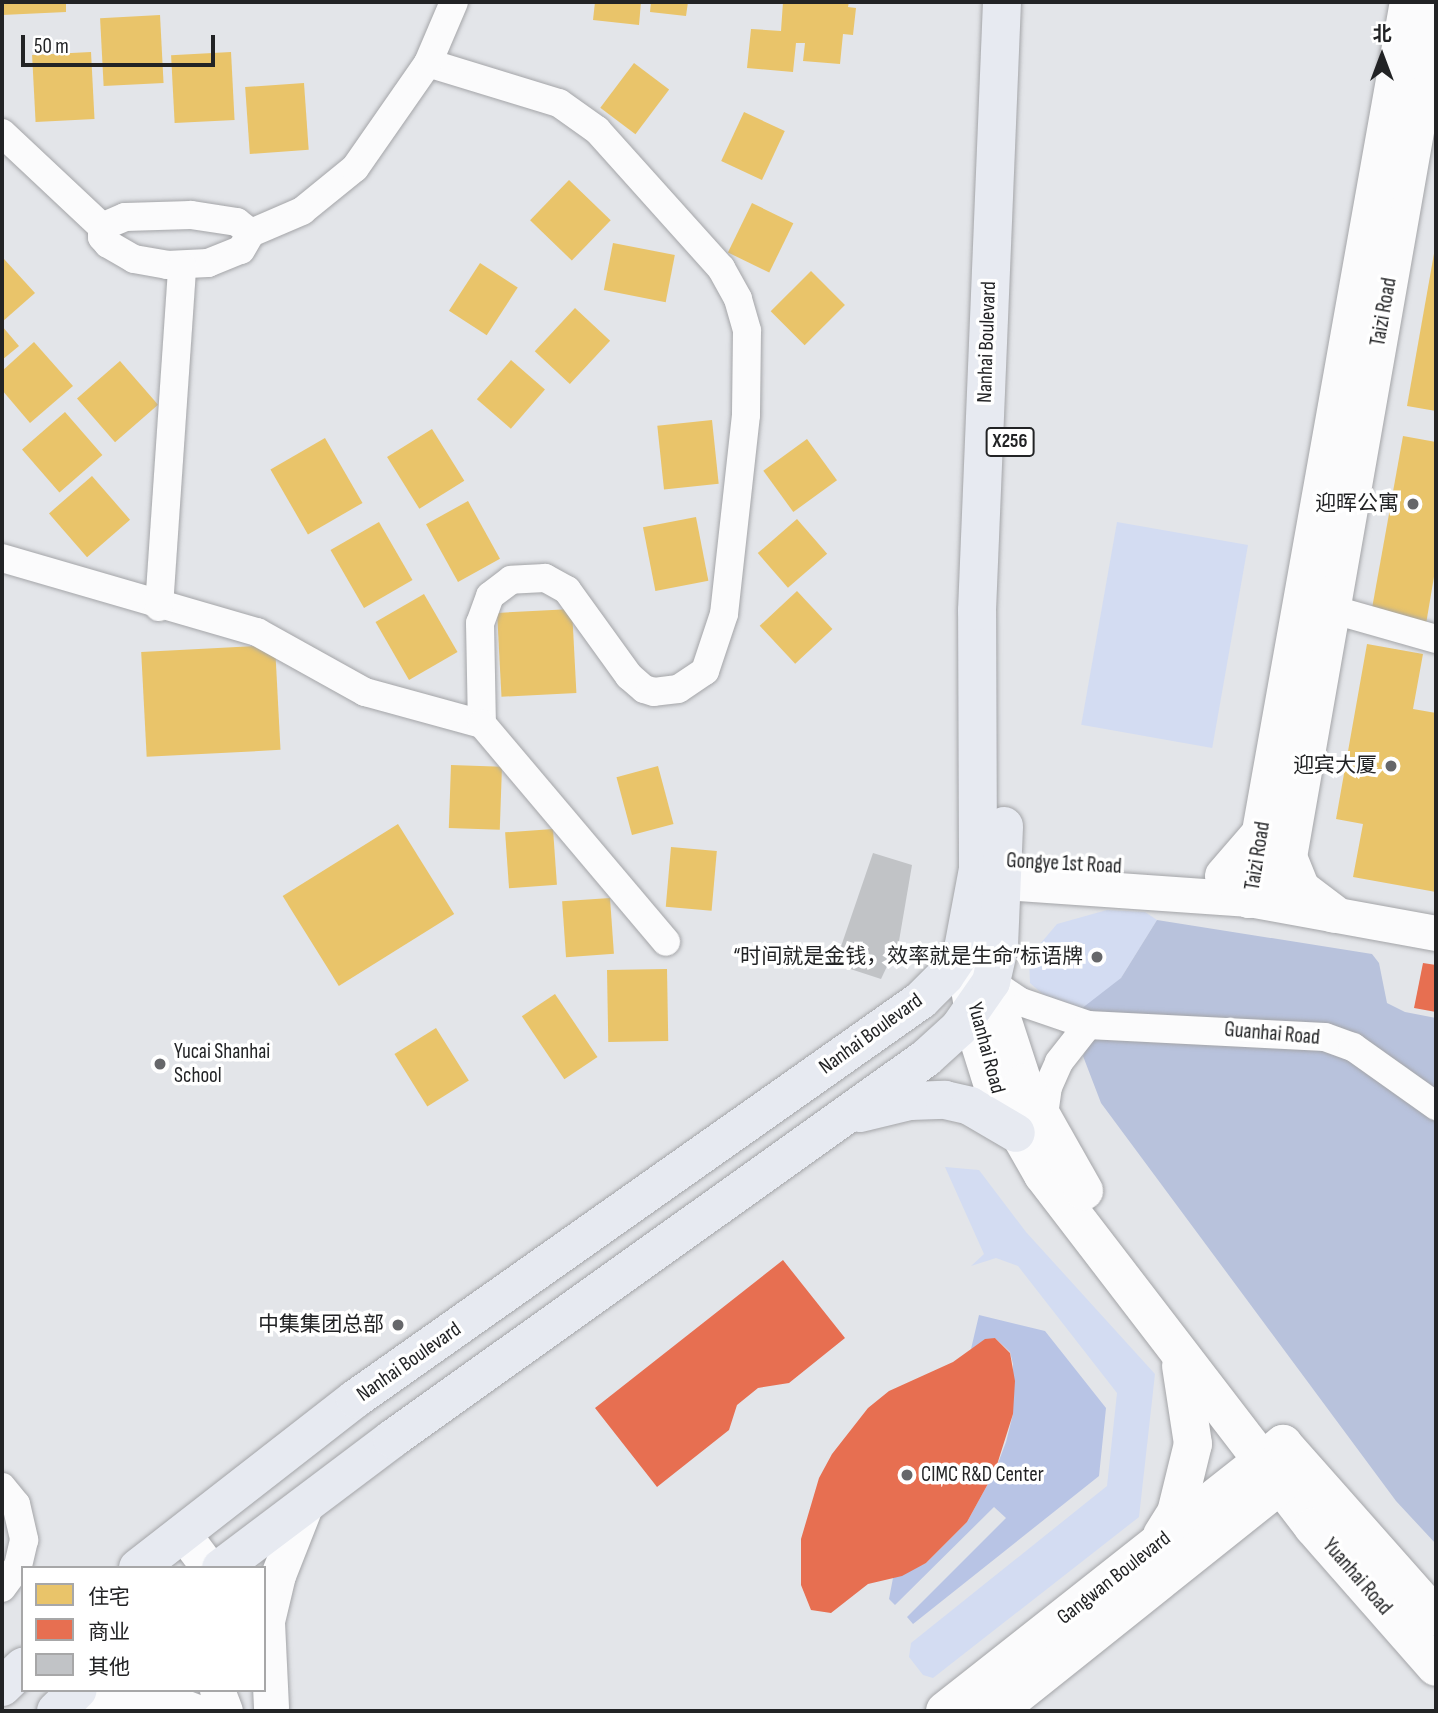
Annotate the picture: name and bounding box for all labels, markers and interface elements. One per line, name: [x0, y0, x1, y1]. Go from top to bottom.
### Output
scale bar: [24, 21, 219, 65]
north arrow: [1347, 21, 1417, 91]
text: 北: [1372, 23, 1392, 46]
text: 50 m: [34, 34, 69, 59]
street label: Taizi Road: [1366, 276, 1402, 348]
street label: Nanhai Boulevard: [972, 281, 1002, 403]
road number: X256: [986, 426, 1034, 458]
place label: 迎晖公寓: [1315, 491, 1399, 517]
marker: 迎晖公寓: [1405, 496, 1421, 512]
place label: 迎宾大厦: [1293, 753, 1377, 779]
marker: 迎宾大厦: [1383, 758, 1399, 774]
street label: Taizi Road: [1240, 820, 1276, 892]
street label: Gongye 1st Road: [1006, 848, 1122, 880]
place label: “时间就是金钱，效率就是生命”标语牌: [733, 944, 1083, 970]
marker: “时间就是金钱，效率就是生命”标语牌: [1089, 949, 1105, 965]
street label: Nanhai Boulevard: [814, 988, 928, 1080]
street label: Yuanhai Road: [962, 1000, 1010, 1096]
street label: Guanhai Road: [1223, 1017, 1321, 1051]
place label: Yucai Shanhai School: [174, 1039, 270, 1089]
marker: Yucai Shanhai School: [152, 1056, 168, 1072]
place label: 中集集团总部: [258, 1312, 384, 1338]
street label: Nanhai Boulevard: [352, 1317, 466, 1407]
marker: 中集集团总部: [390, 1317, 406, 1333]
place label: CIMC R&D Center: [921, 1462, 1044, 1488]
marker: CIMC R&D Center: [899, 1467, 915, 1483]
street label: Gangwan Boulevard: [1052, 1526, 1176, 1630]
street label: Yuanhai Road: [1317, 1534, 1397, 1620]
legend: [21, 1566, 266, 1692]
text: 住宅: [88, 1585, 130, 1610]
text: 商业: [88, 1620, 130, 1645]
text: 其他: [88, 1655, 130, 1680]

